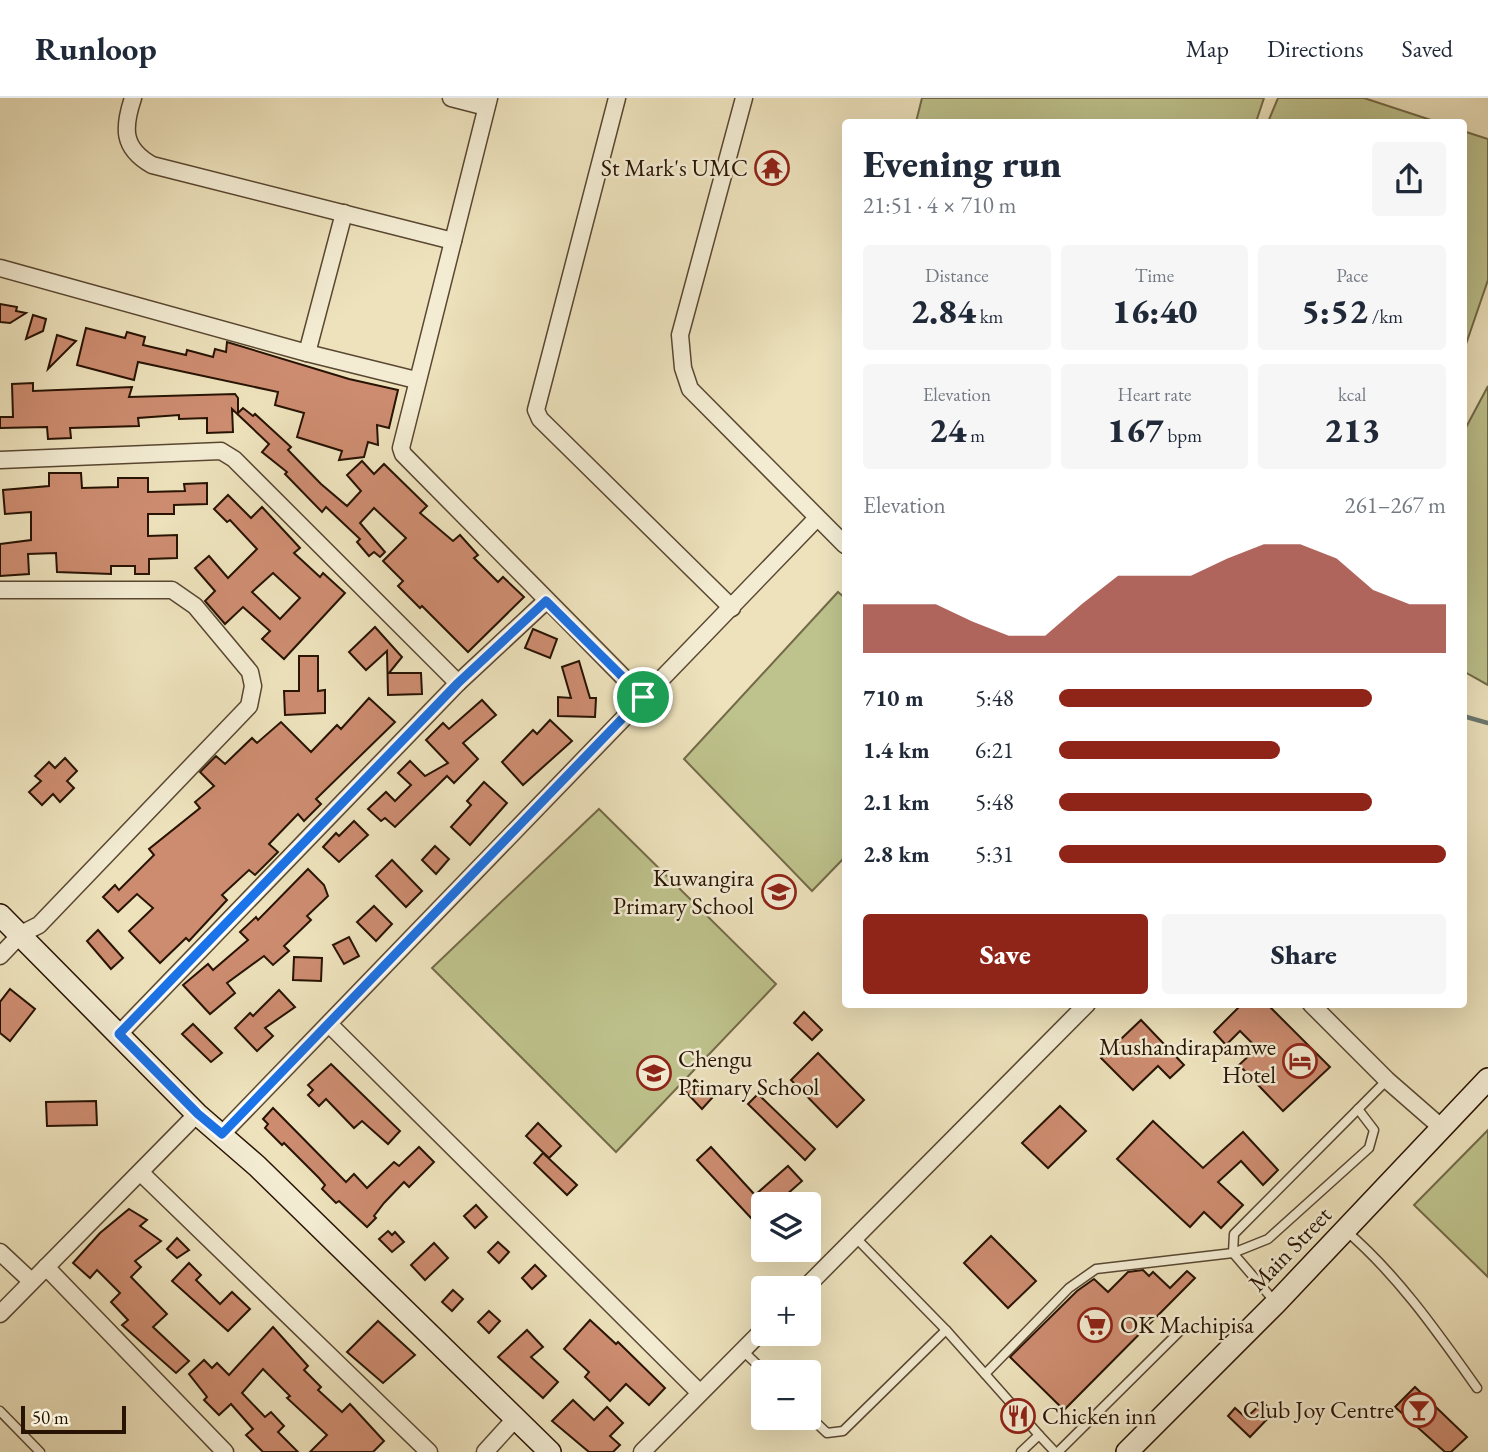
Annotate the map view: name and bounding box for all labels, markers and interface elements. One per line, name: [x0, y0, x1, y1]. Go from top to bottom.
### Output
text: Runloop: [35, 27, 157, 70]
text: Map: [1186, 33, 1229, 64]
text: Directions: [1267, 33, 1364, 64]
text: Saved: [1402, 33, 1453, 64]
text: Evening run: [863, 139, 1061, 188]
button: share: [1372, 142, 1446, 216]
temple icon: St Mark's UMC: [753, 149, 791, 187]
place label: St Mark's UMC: [601, 152, 748, 183]
text: 21:51 · 4 × 710 m: [863, 190, 1016, 220]
text: Distance: [925, 263, 989, 288]
text: Time: [1135, 263, 1174, 288]
text: Pace: [1336, 263, 1368, 288]
text: 2.84: [910, 288, 976, 333]
text: 16:40: [1112, 288, 1197, 333]
text: 5:52: [1301, 288, 1368, 333]
text: km: [976, 304, 1003, 329]
text: /km: [1368, 304, 1403, 329]
text: Elevation: [923, 382, 991, 407]
text: Heart rate: [1118, 382, 1191, 407]
text: kcal: [1338, 382, 1366, 407]
text: 24: [929, 407, 966, 452]
text: 167: [1107, 407, 1164, 452]
text: 213: [1324, 407, 1381, 452]
text: m: [966, 423, 985, 448]
text: bpm: [1164, 423, 1202, 448]
text: Elevation: [863, 490, 946, 520]
text: 261–267 m: [1345, 490, 1446, 520]
pin: [613, 667, 673, 727]
icon: arrive: [624, 678, 662, 716]
text: 710 m: [863, 683, 924, 713]
text: 5:48: [975, 683, 1014, 713]
text: 1.4 km: [863, 735, 930, 765]
text: 6:21: [975, 735, 1014, 765]
text: 2.1 km: [863, 787, 930, 817]
text: 5:48: [975, 787, 1014, 817]
text: 2.8 km: [863, 839, 930, 869]
text: 5:31: [975, 839, 1014, 869]
place label: Kuwangira Primary School: [613, 862, 754, 921]
school or university icon: Kuwangira Primary School: [760, 873, 798, 911]
button: Save: [863, 914, 1148, 994]
button: Share: [1162, 914, 1446, 994]
place label: Mushandirapamwe Hotel: [1099, 1031, 1276, 1090]
hotel icon: Mushandirapamwe Hotel: [1281, 1042, 1319, 1080]
place label: Chengu Primary School: [678, 1043, 819, 1102]
school or university icon: Chengu Primary School: [635, 1054, 673, 1092]
map controls: [751, 1192, 821, 1430]
button: layers: [751, 1192, 821, 1262]
street label: Main Street: [1241, 1199, 1338, 1298]
button: +: [751, 1276, 821, 1346]
supermarket icon: OK Machipisa: [1076, 1306, 1114, 1344]
place label: OK Machipisa: [1120, 1309, 1254, 1340]
button: −: [751, 1360, 821, 1430]
bar icon: Club Joy Centre: [1400, 1391, 1438, 1429]
place label: Club Joy Centre: [1243, 1394, 1394, 1425]
restaurant icon: Chicken inn: [999, 1397, 1037, 1435]
place label: Chicken inn: [1042, 1400, 1157, 1431]
scale bar: [21, 1403, 126, 1435]
text: 50 m: [32, 1405, 69, 1430]

